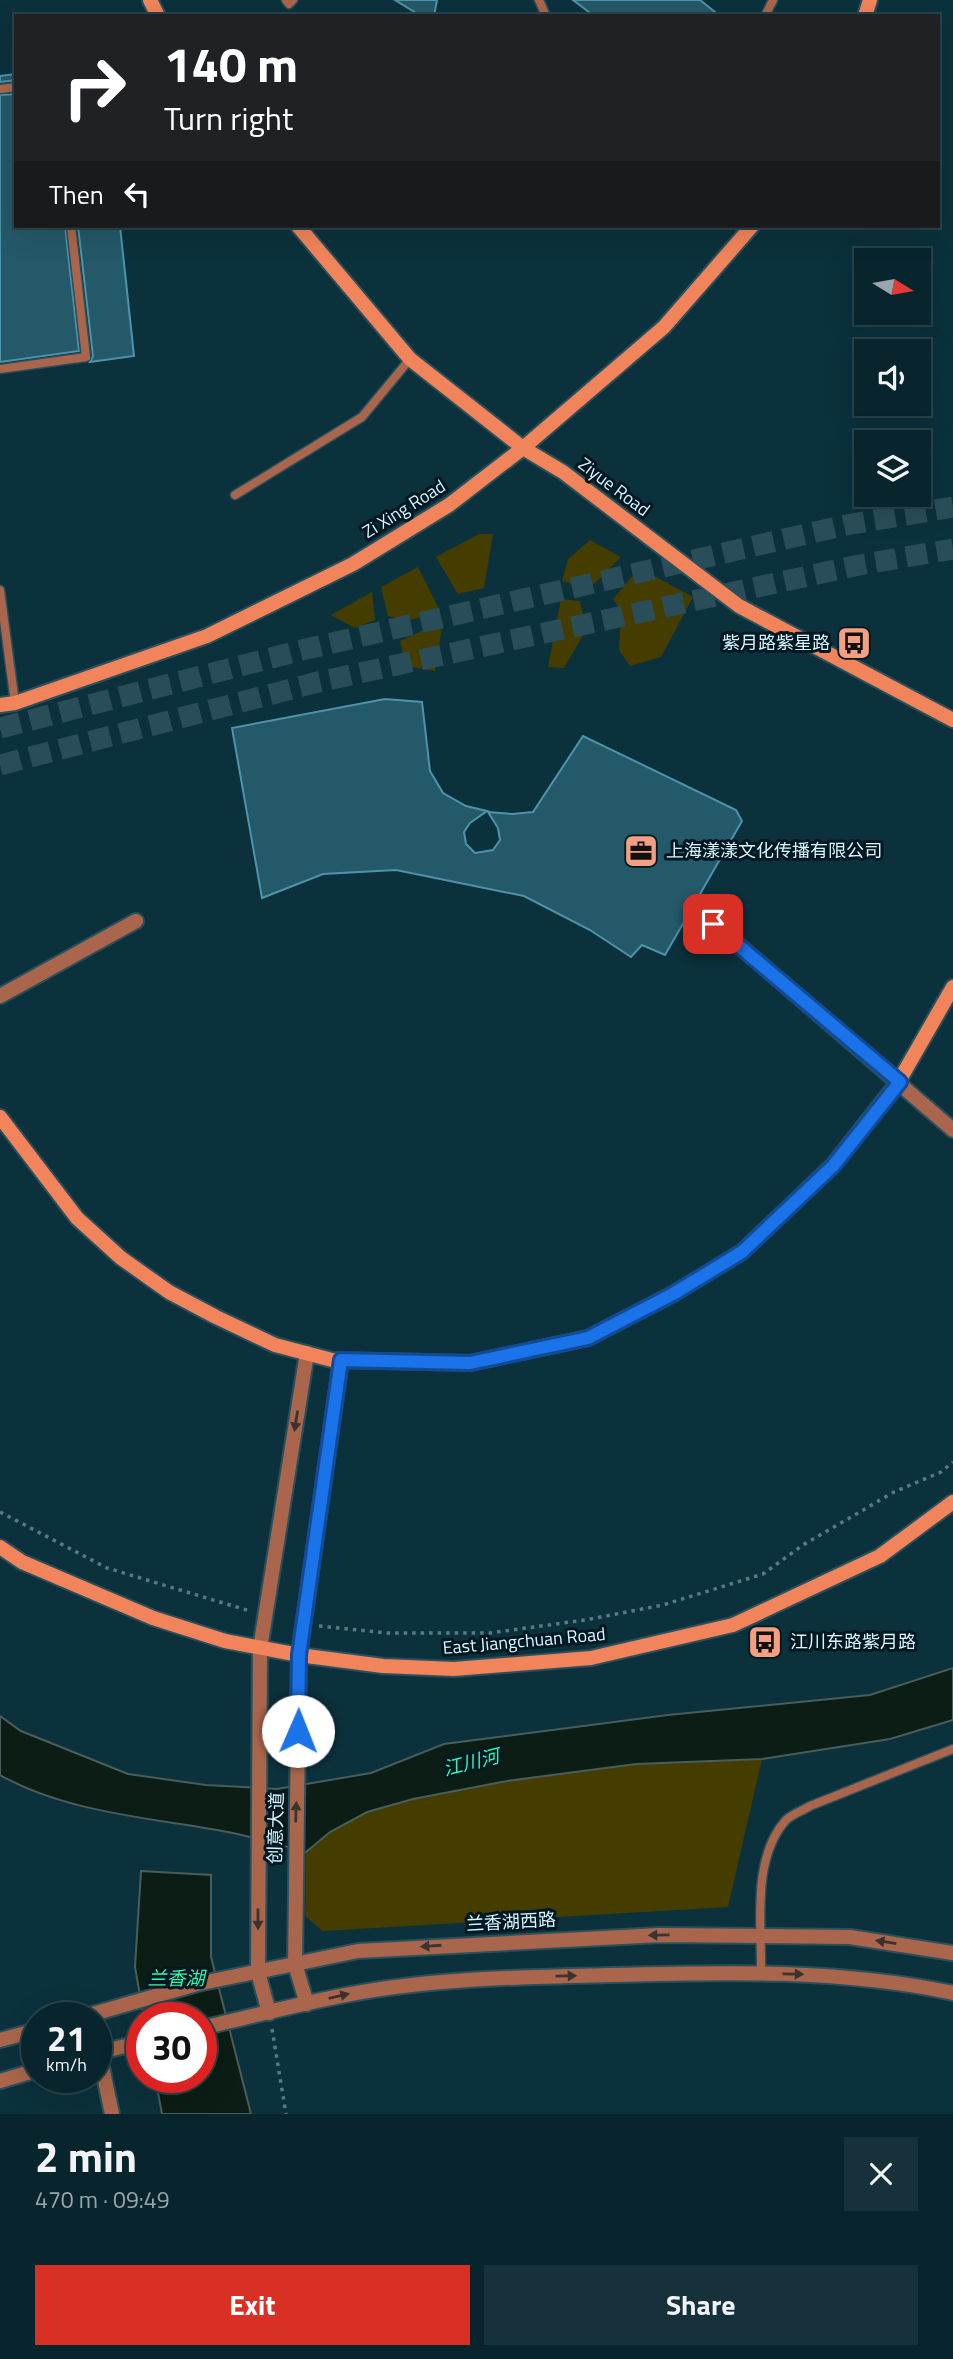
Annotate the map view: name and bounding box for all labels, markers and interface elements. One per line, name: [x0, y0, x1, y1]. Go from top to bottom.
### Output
text: 140 m: [164, 26, 298, 101]
icon: right: [49, 42, 140, 133]
text: Turn right: [164, 94, 293, 142]
text: Then: [49, 175, 104, 214]
icon: left: [118, 175, 156, 213]
north arrow: [854, 248, 931, 326]
map controls: [854, 248, 931, 507]
button: sound: [854, 339, 931, 416]
button: layers: [854, 430, 931, 507]
street label: Ziyue Road: [573, 451, 656, 523]
street label: Zi Xing Road: [357, 472, 450, 545]
bus stop icon: 紫月路紫星路: [835, 624, 873, 662]
place label: 紫月路紫星路: [722, 629, 830, 656]
office icon: 上海漾漾文化传播有限公司: [622, 832, 660, 870]
place label: 上海漾漾文化传播有限公司: [666, 837, 882, 864]
pin: [683, 894, 743, 954]
icon: arrive: [694, 905, 732, 943]
one-way arrow: [290, 1410, 301, 1432]
street label: East Jiangchuan Road: [441, 1620, 607, 1661]
bus stop icon: 江川东路紫月路: [746, 1623, 784, 1661]
place label: 江川东路紫月路: [790, 1628, 916, 1655]
position arrow: [261, 1694, 335, 1768]
water label: 江川河: [440, 1740, 506, 1782]
street label: 创意大道: [261, 1792, 290, 1864]
one-way arrow: [290, 1800, 301, 1822]
street label: 兰香湖西路: [465, 1906, 557, 1937]
one-way arrow: [252, 1909, 264, 1931]
one-way arrow: [647, 1929, 669, 1941]
one-way arrow: [875, 1937, 897, 1948]
one-way arrow: [420, 1941, 442, 1952]
water label: 兰香湖: [147, 1963, 207, 1992]
one-way arrow: [782, 1968, 804, 1980]
one-way arrow: [555, 1970, 577, 1982]
one-way arrow: [328, 1991, 350, 2002]
speed limit sign: 30: [126, 2002, 217, 2093]
text: 21: [47, 2011, 86, 2065]
text: km/h: [46, 2051, 87, 2078]
text: 2 min: [35, 2124, 137, 2188]
button: close: [844, 2137, 918, 2211]
text: 470 m · 09:49: [35, 2182, 170, 2217]
button: Exit: [35, 2265, 470, 2345]
button: Share: [484, 2265, 918, 2345]

